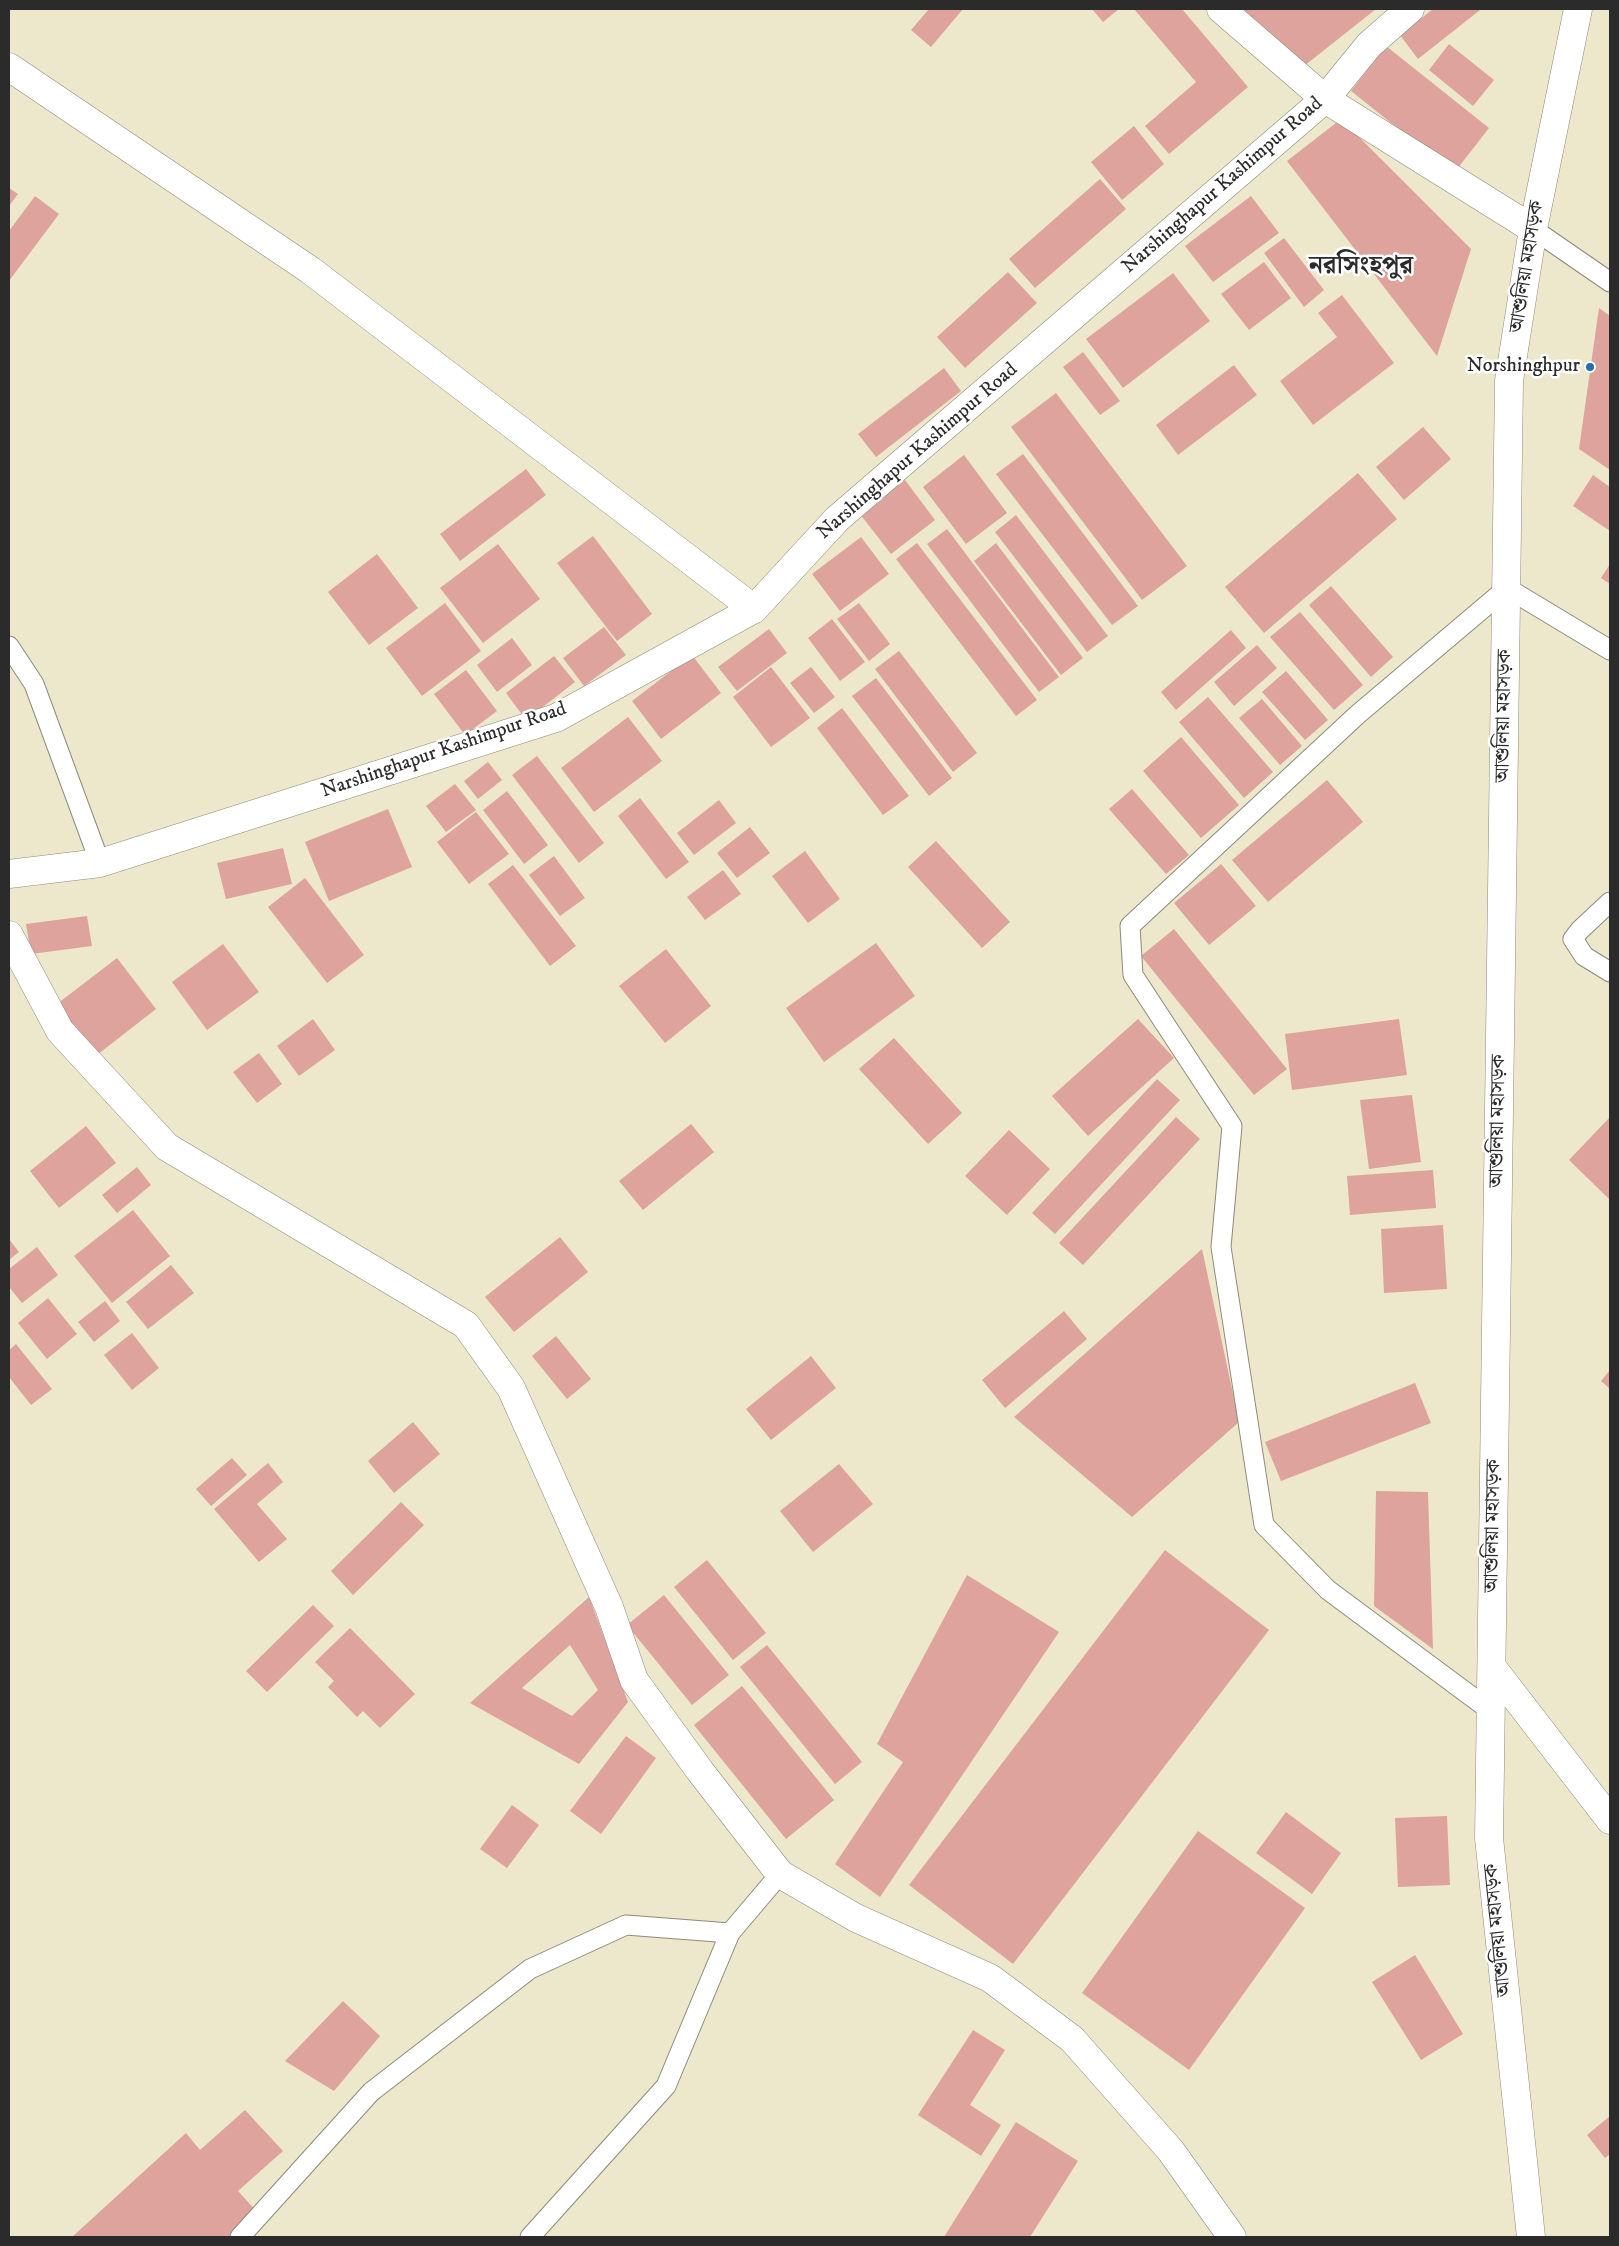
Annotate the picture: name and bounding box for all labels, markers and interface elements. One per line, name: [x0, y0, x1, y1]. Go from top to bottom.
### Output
street label: Narshinghapur Kashimpur Road: [1118, 92, 1328, 280]
street label: আশুলিয়া মহাসড়ক: [1506, 199, 1550, 335]
district label: নরসিংহপুর: [1309, 253, 1413, 283]
place label: Norshinghpur: [1467, 355, 1580, 379]
street label: Narshinghapur Kashimpur Road: [813, 358, 1023, 546]
marker: Norshinghpur: [1584, 361, 1596, 373]
street label: আশুলিয়া মহাসড়ক: [1492, 649, 1518, 783]
street label: Narshinghapur Kashimpur Road: [318, 698, 570, 804]
street label: আশুলিয়া মহাসড়ক: [1486, 1054, 1512, 1188]
street label: আশুলিয়া মহাসড়ক: [1481, 1459, 1507, 1593]
street label: আশুলিয়া মহাসড়ক: [1480, 1862, 1518, 1998]

